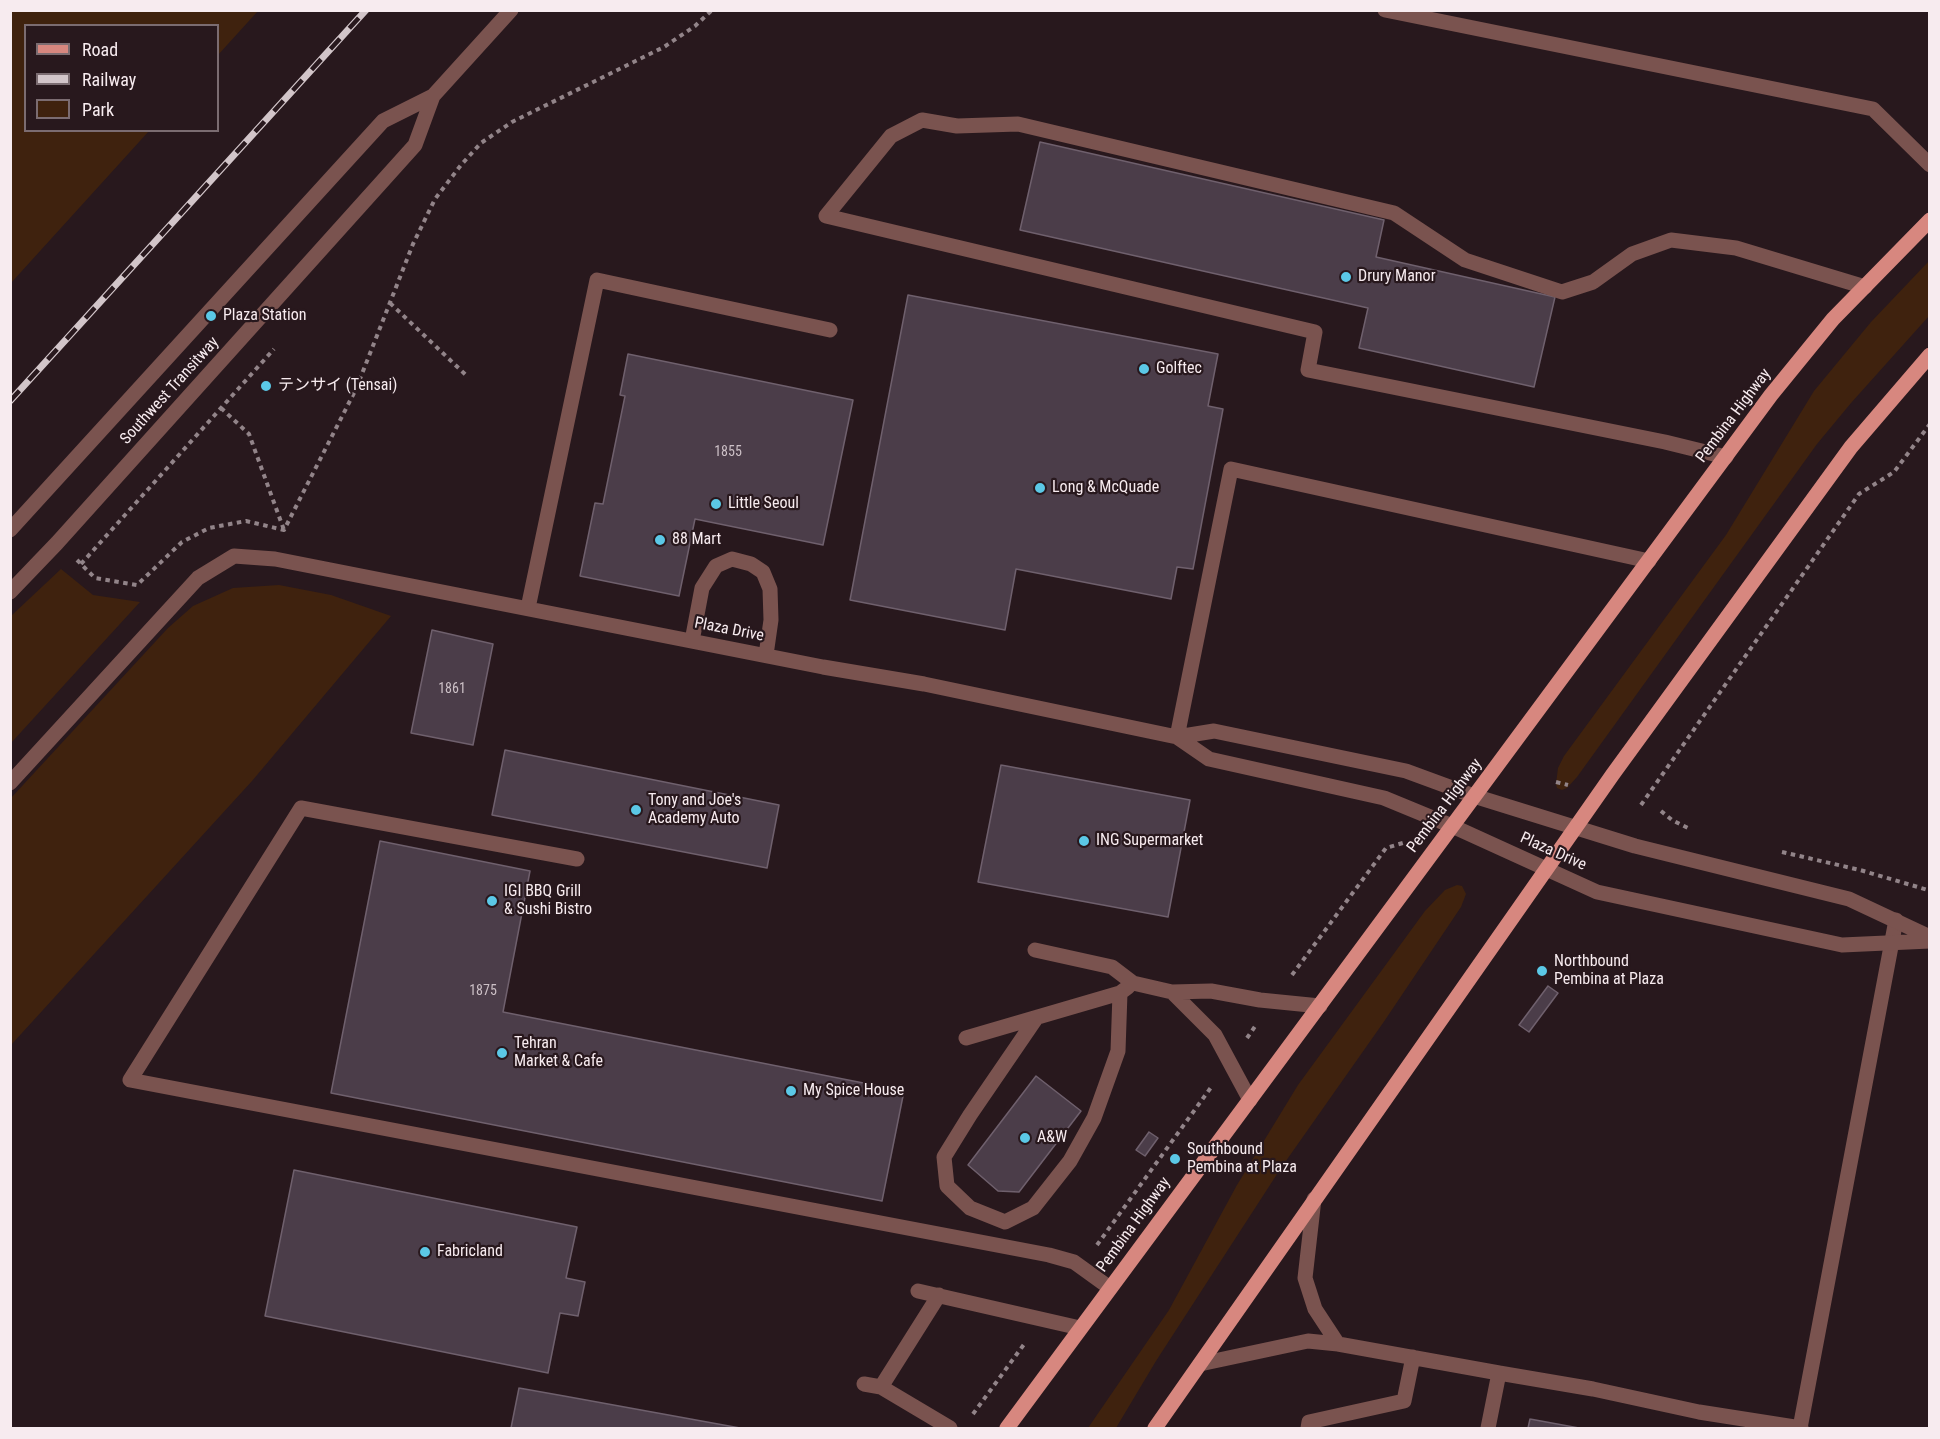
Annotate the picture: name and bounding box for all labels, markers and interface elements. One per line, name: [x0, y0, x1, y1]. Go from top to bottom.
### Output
legend: [24, 24, 219, 132]
text: Road: [82, 39, 118, 60]
text: Railway: [82, 69, 136, 90]
text: Park: [82, 99, 114, 120]
place label: Drury Manor: [1358, 267, 1436, 287]
marker: Drury Manor: [1339, 270, 1353, 284]
place label: Plaza Station: [223, 306, 306, 326]
marker: Plaza Station: [204, 309, 218, 323]
street label: Southwest Transitway: [117, 333, 223, 449]
place label: Golftec: [1156, 359, 1202, 379]
marker: Golftec: [1137, 362, 1151, 376]
street label: Pembina Highway: [1692, 365, 1776, 467]
place label: テンサイ (Tensai): [278, 376, 397, 396]
marker: テンサイ (Tensai): [259, 379, 273, 393]
house number: 1855: [714, 444, 742, 460]
place label: Long & McQuade: [1052, 478, 1159, 498]
marker: Long & McQuade: [1033, 481, 1047, 495]
place label: Little Seoul: [728, 494, 799, 514]
marker: Little Seoul: [709, 497, 723, 511]
place label: 88 Mart: [672, 530, 721, 550]
marker: 88 Mart: [653, 533, 667, 547]
street label: Plaza Drive: [693, 614, 765, 646]
house number: 1861: [438, 681, 466, 697]
street label: Pembina Highway: [1403, 755, 1487, 857]
place label: Tony and Joe's Academy Auto: [648, 791, 741, 829]
marker: Tony and Joe's Academy Auto: [629, 803, 643, 817]
street label: Plaza Drive: [1517, 829, 1589, 875]
place label: ING Supermarket: [1096, 831, 1203, 851]
marker: ING Supermarket: [1077, 834, 1091, 848]
place label: IGI BBQ Grill & Sushi Bistro: [504, 882, 592, 920]
marker: IGI BBQ Grill & Sushi Bistro: [485, 894, 499, 908]
place label: Northbound Pembina at Plaza: [1554, 952, 1664, 990]
marker: Northbound Pembina at Plaza: [1535, 964, 1549, 978]
house number: 1875: [469, 983, 497, 999]
place label: Tehran Market & Cafe: [514, 1034, 603, 1072]
marker: Tehran Market & Cafe: [495, 1046, 509, 1060]
place label: My Spice House: [803, 1081, 904, 1101]
marker: My Spice House: [784, 1084, 798, 1098]
place label: A&W: [1037, 1128, 1067, 1148]
marker: A&W: [1018, 1131, 1032, 1145]
place label: Southbound Pembina at Plaza: [1187, 1140, 1297, 1178]
marker: Southbound Pembina at Plaza: [1168, 1152, 1182, 1166]
street label: Pembina Highway: [1093, 1174, 1175, 1276]
place label: Fabricland: [437, 1242, 503, 1262]
marker: Fabricland: [418, 1245, 432, 1259]

